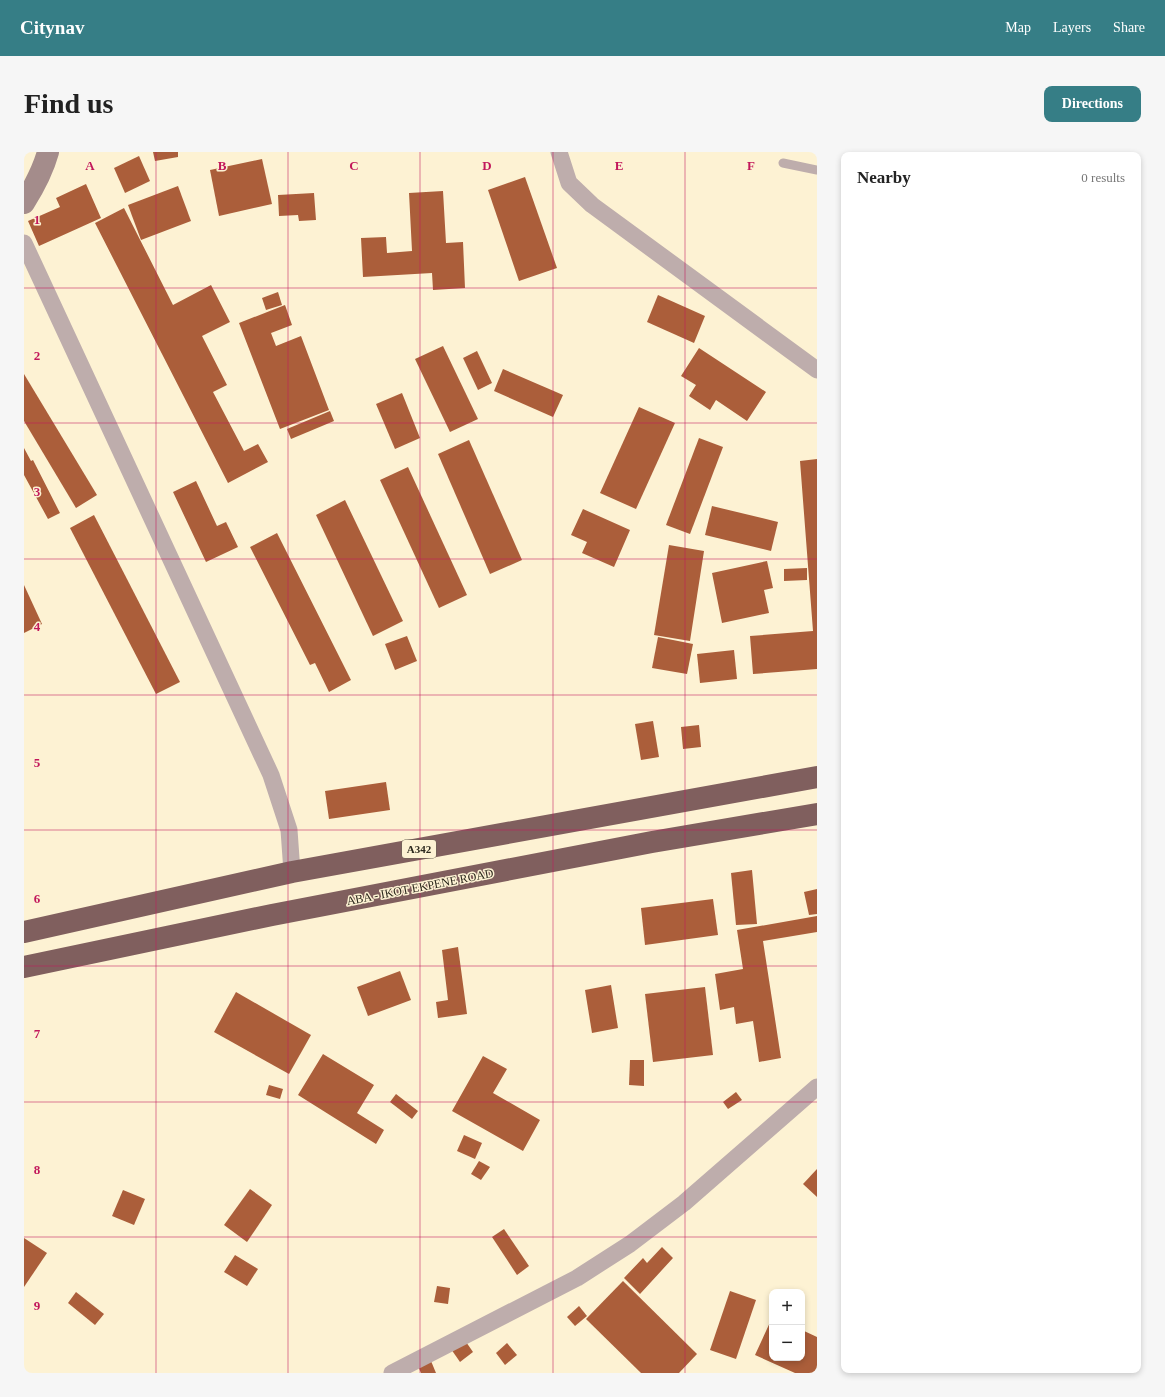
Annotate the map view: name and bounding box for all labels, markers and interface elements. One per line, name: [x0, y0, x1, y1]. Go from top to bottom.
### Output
text: Citynav: [20, 17, 84, 38]
text: Map: [1005, 20, 1031, 35]
text: Layers: [1053, 20, 1091, 35]
text: Share: [1113, 20, 1145, 35]
button: Directions: [1044, 86, 1141, 122]
text: Find us: [24, 88, 114, 119]
text: A: [85, 158, 95, 173]
text: B: [218, 158, 227, 173]
text: C: [349, 158, 359, 173]
text: D: [482, 158, 492, 173]
text: E: [615, 158, 623, 173]
text: F: [747, 158, 755, 173]
text: Nearby: [857, 168, 911, 187]
text: 0 results: [1081, 170, 1125, 185]
text: 1: [34, 212, 40, 227]
text: 2: [34, 348, 40, 363]
text: 3: [34, 484, 41, 499]
text: 4: [34, 619, 41, 634]
text: 5: [34, 755, 41, 770]
road number: A342: [402, 840, 436, 858]
street label: ABA - IKOT EKPENE ROAD: [345, 866, 495, 908]
text: 6: [34, 891, 41, 906]
text: 7: [34, 1026, 41, 1041]
text: 8: [34, 1162, 41, 1177]
map controls: [769, 1289, 805, 1361]
button: +: [769, 1289, 805, 1325]
text: 9: [34, 1298, 41, 1313]
button: −: [769, 1325, 805, 1361]

